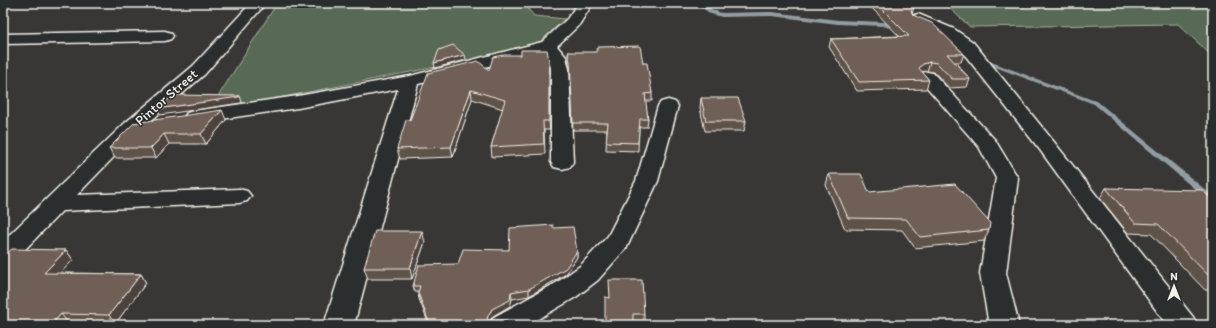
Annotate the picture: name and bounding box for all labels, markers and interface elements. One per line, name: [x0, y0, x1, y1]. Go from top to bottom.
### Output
street label: Pintor Street: [131, 65, 201, 129]
north arrow: [1154, 266, 1194, 306]
text: N: [1170, 270, 1178, 283]

